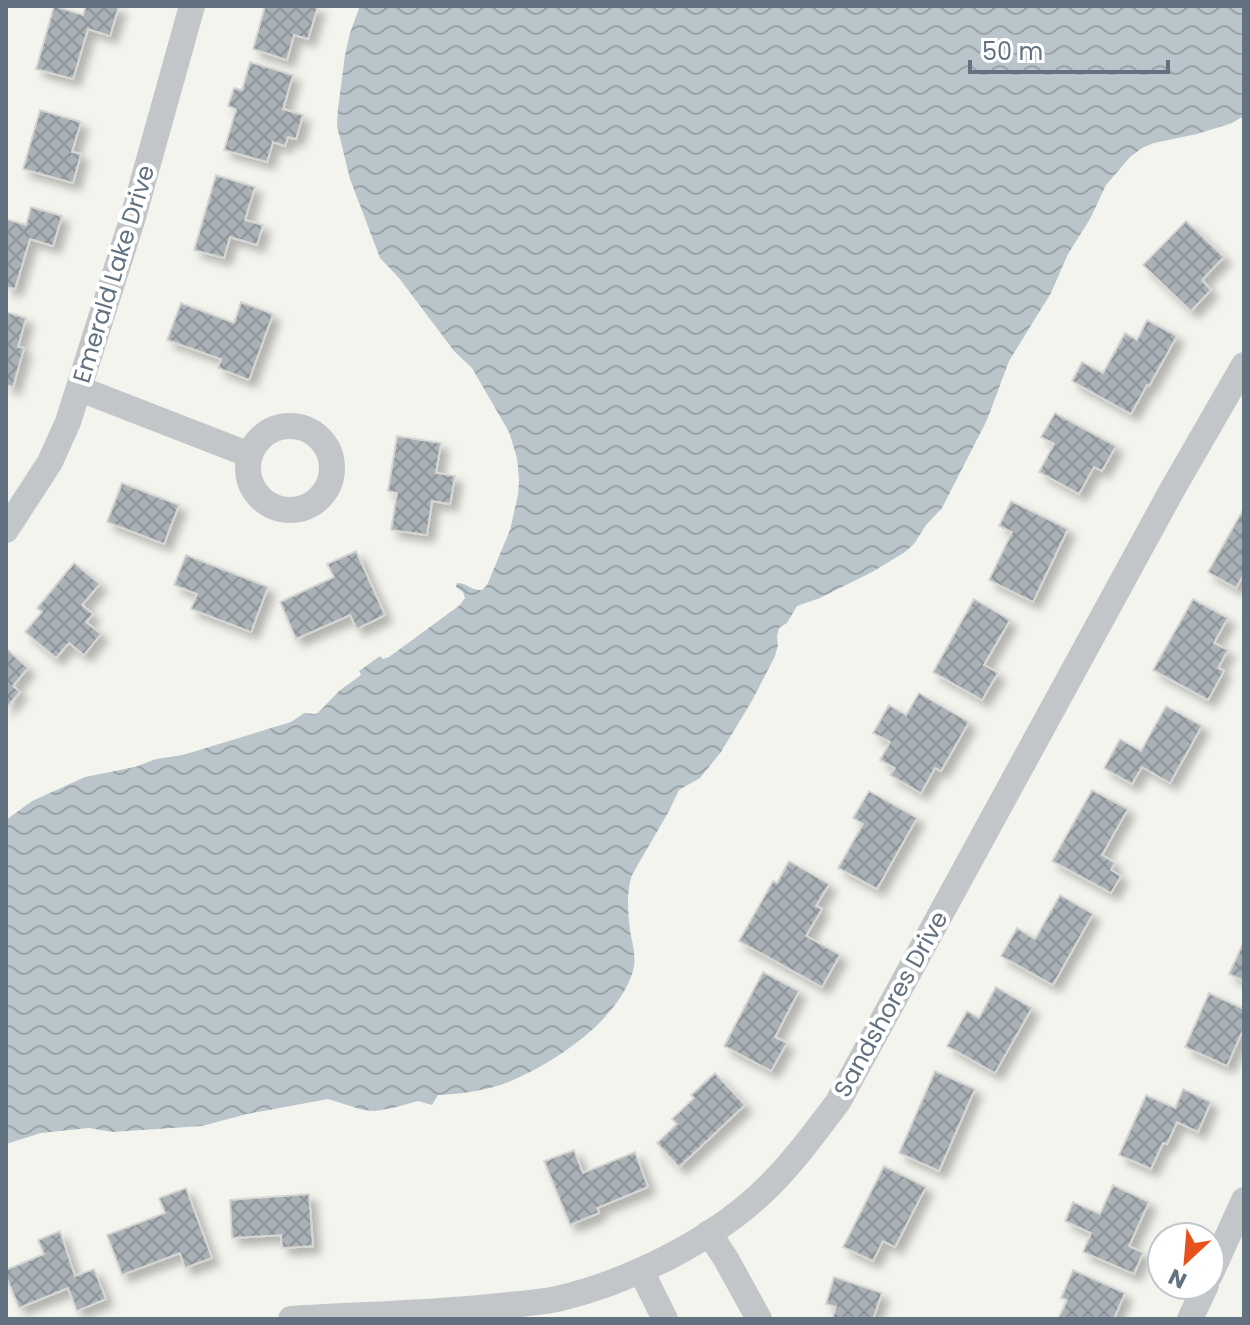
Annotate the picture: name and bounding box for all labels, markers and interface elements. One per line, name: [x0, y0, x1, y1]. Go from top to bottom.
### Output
scale bar: [970, 24, 1168, 74]
text: 50 m: [982, 35, 1043, 68]
street label: Emerald Lake Drive: [65, 161, 162, 387]
street label: Sandshores Drive: [826, 905, 955, 1103]
north arrow: [1146, 1221, 1226, 1301]
text: N: [1163, 1261, 1192, 1296]

